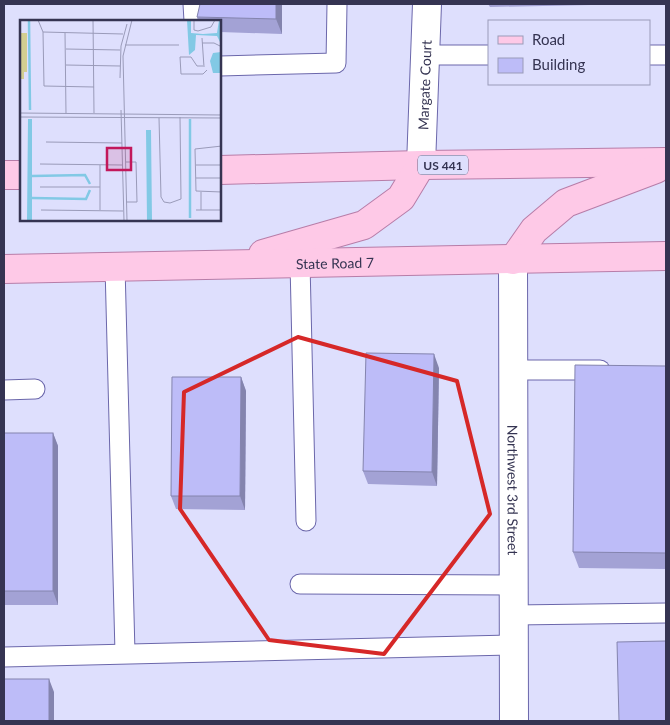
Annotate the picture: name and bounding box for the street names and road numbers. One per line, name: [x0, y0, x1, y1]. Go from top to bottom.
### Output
street label: Margate Court: [414, 40, 434, 130]
road number: US 441: [418, 156, 468, 174]
street label: State Road 7: [296, 253, 374, 272]
street label: Northwest 3rd Street: [505, 425, 522, 555]

